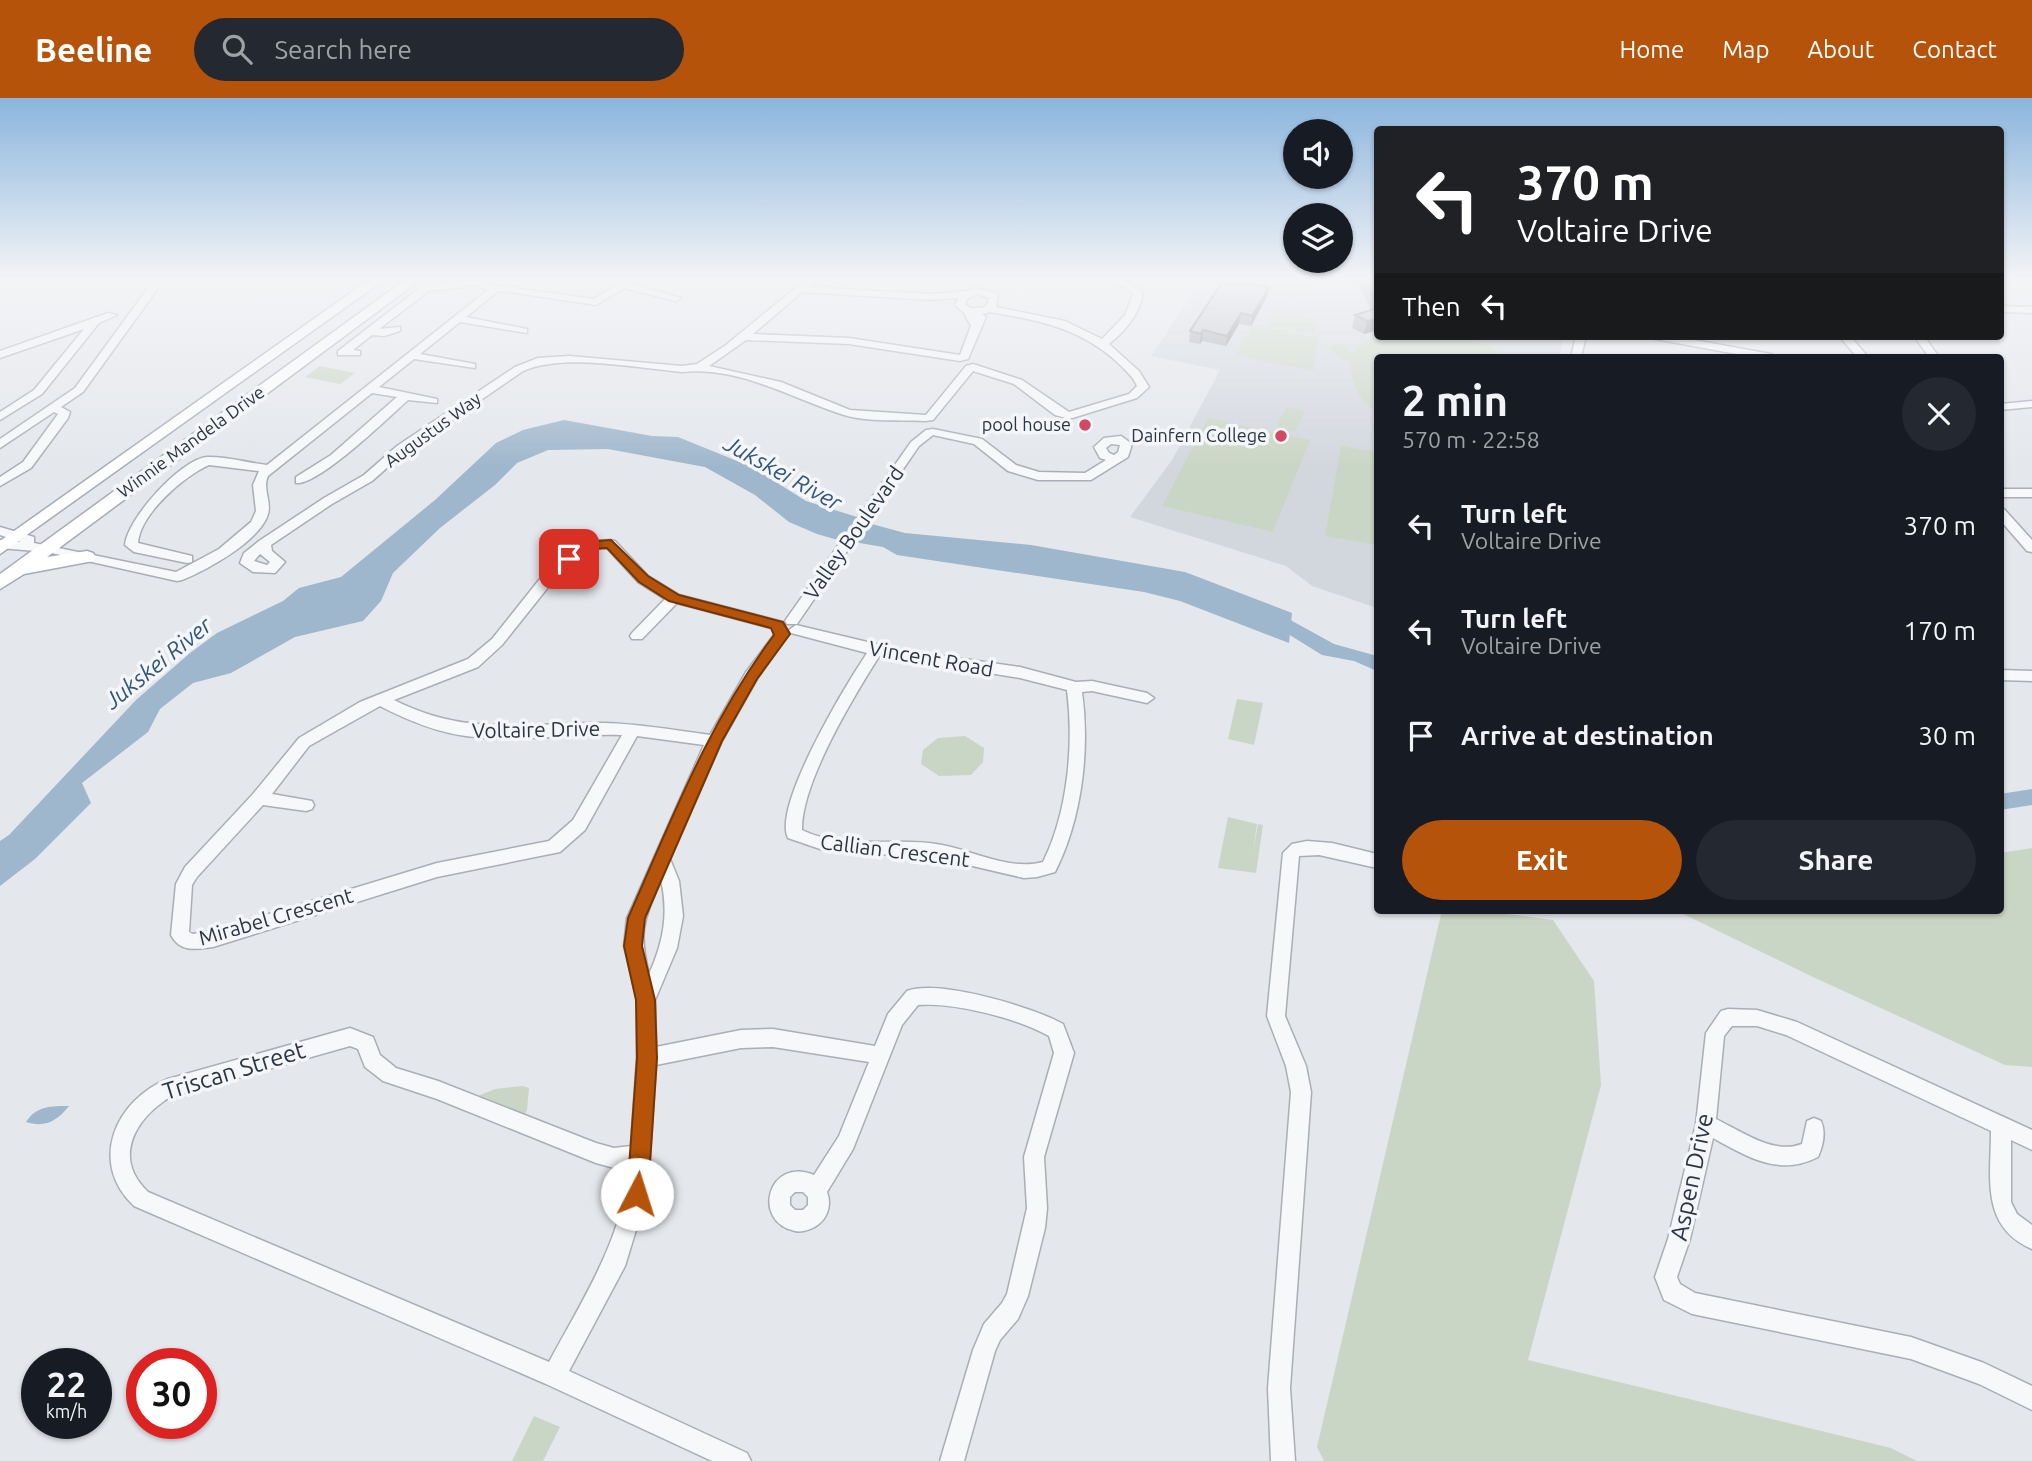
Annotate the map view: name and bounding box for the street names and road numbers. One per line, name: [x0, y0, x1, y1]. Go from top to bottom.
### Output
street label: Winnie Mandela Drive: [113, 381, 268, 501]
street label: Augustus Way: [380, 387, 485, 471]
street label: Valley Boulevard: [798, 461, 908, 604]
street label: Vincent Road: [867, 635, 995, 681]
street label: Voltaire Drive: [472, 716, 600, 742]
street label: Callian Crescent: [819, 829, 971, 871]
street label: Mirabel Crescent: [196, 883, 356, 950]
street label: Triscan Street: [159, 1036, 309, 1105]
street label: Aspen Drive: [1665, 1111, 1718, 1243]

